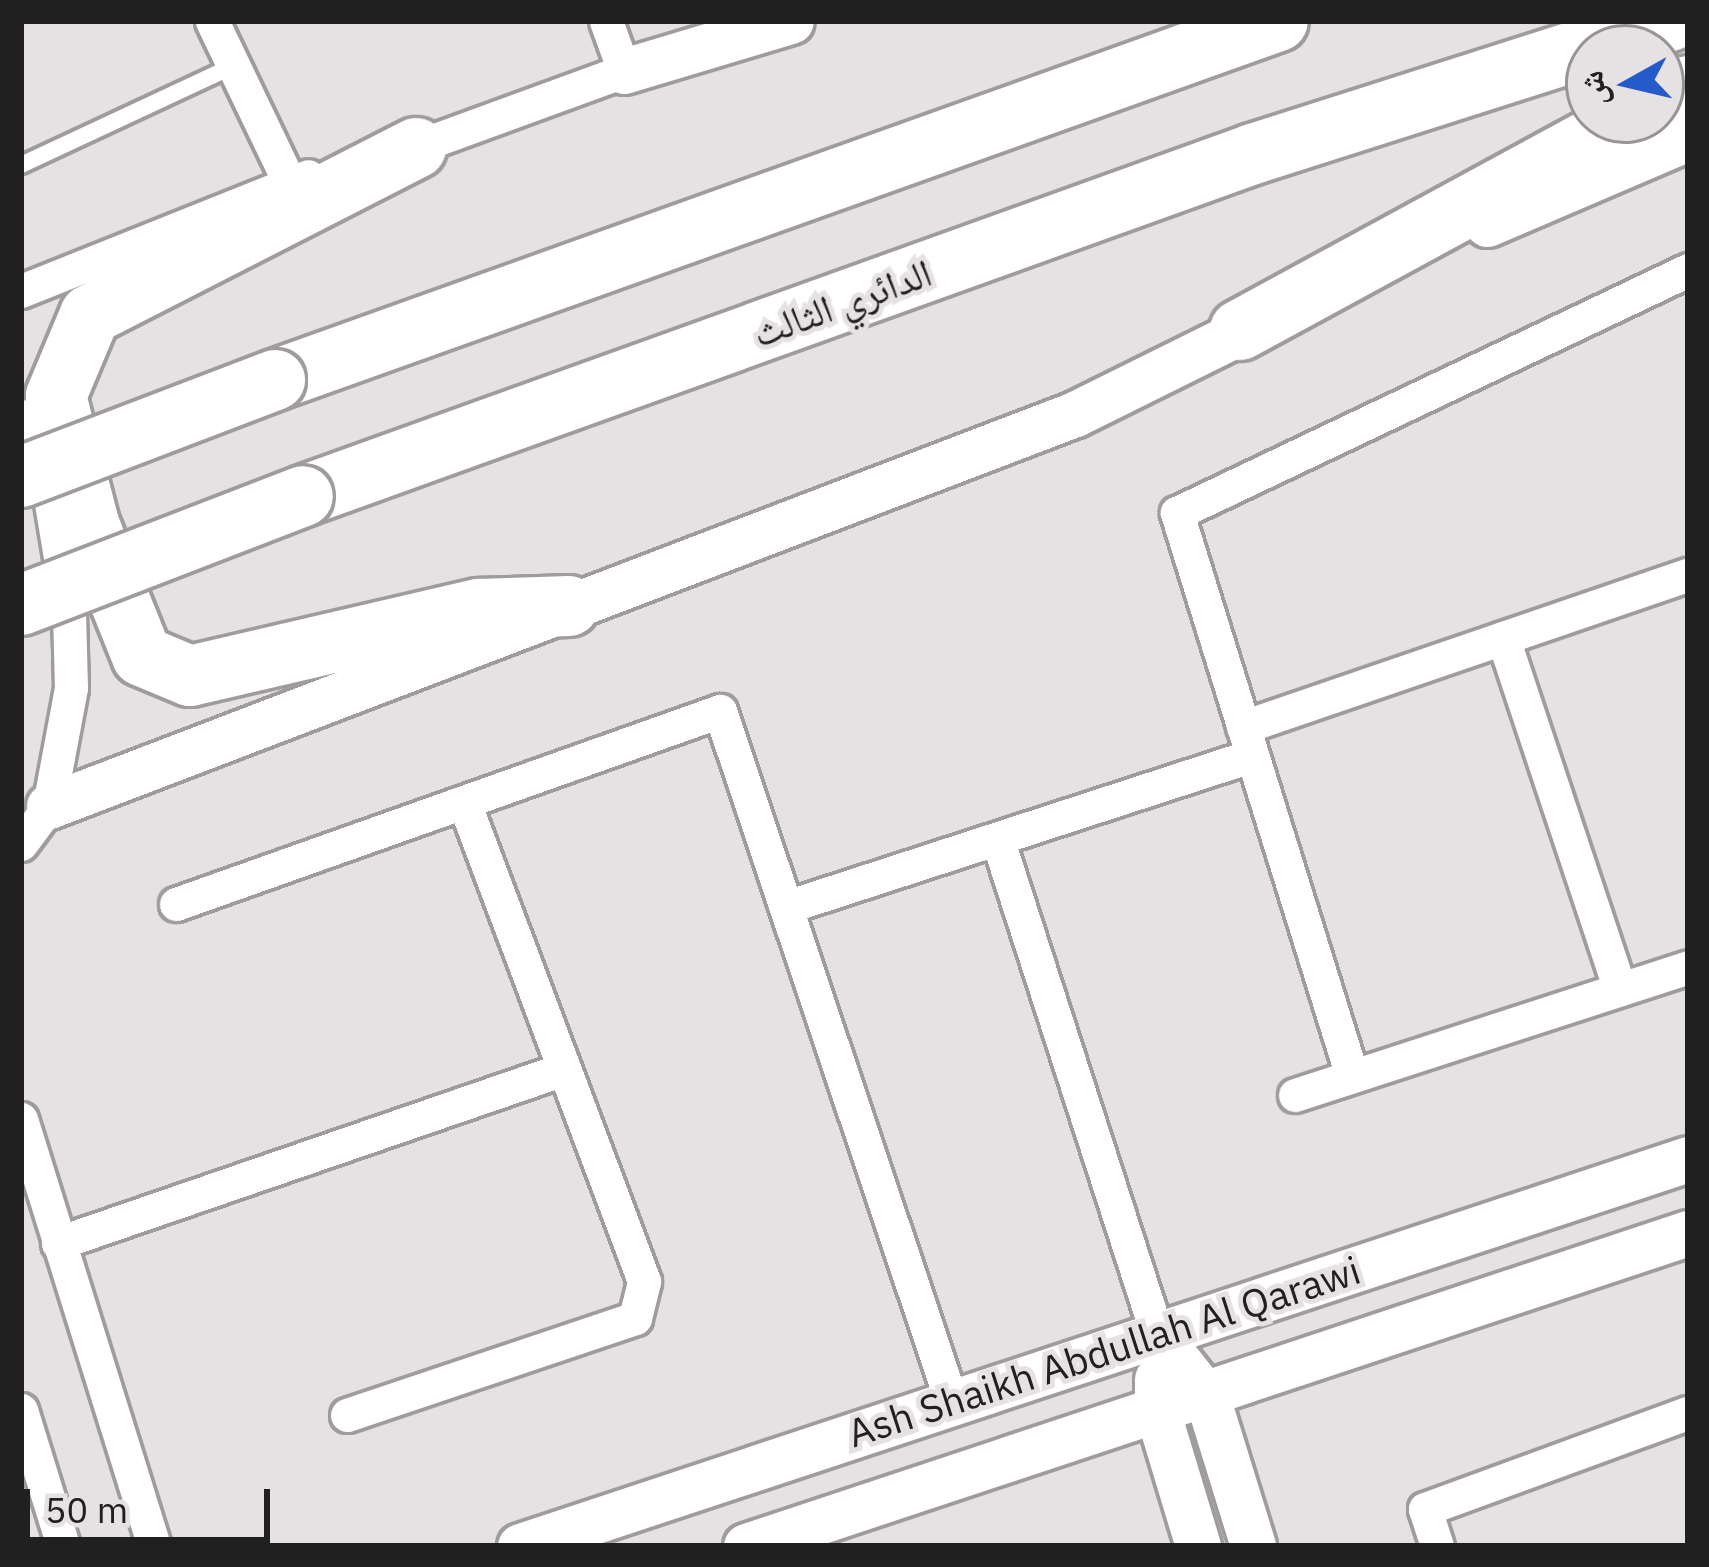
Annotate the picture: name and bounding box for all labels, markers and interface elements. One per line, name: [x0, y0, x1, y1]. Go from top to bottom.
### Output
north arrow: [1565, 24, 1685, 144]
text: ش: [1568, 68, 1616, 109]
street label: الدائري الثالث: [746, 249, 938, 357]
street label: Ash Shaikh Abdullah Al Qarawi: [842, 1247, 1366, 1457]
scale bar: [30, 1465, 276, 1539]
text: 50 m: [45, 1486, 128, 1533]

